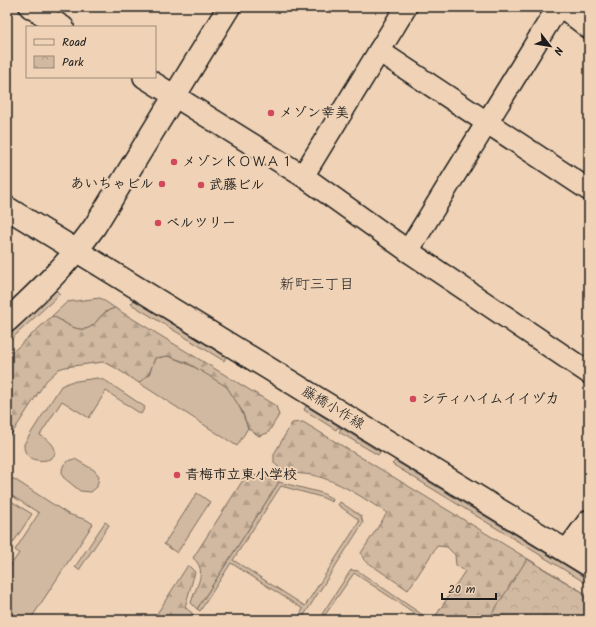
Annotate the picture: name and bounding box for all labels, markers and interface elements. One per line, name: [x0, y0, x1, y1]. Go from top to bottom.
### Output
legend: [26, 26, 156, 78]
north arrow: [530, 26, 570, 66]
text: Road: [62, 33, 87, 52]
text: N: [548, 43, 567, 58]
text: Park: [62, 53, 84, 72]
place label: メゾン幸美: [279, 102, 349, 124]
marker: メゾン幸美: [266, 108, 276, 118]
place label: メゾンＫＯＷＡ１: [182, 151, 294, 173]
marker: メゾンＫＯＷＡ１: [169, 157, 179, 167]
place label: あいちゃビル: [70, 173, 154, 195]
place label: 武藤ビル: [209, 174, 265, 196]
marker: あいちゃビル: [157, 179, 167, 189]
marker: 武藤ビル: [196, 180, 206, 190]
place label: ベルツリー: [166, 212, 236, 234]
marker: ベルツリー: [153, 218, 163, 228]
district label: 新町三丁目: [279, 273, 355, 297]
street label: 藤橋小作線: [297, 381, 369, 435]
place label: シティハイムイイヅカ: [421, 388, 560, 410]
marker: シティハイムイイヅカ: [408, 394, 418, 404]
place label: 青梅市立東小学校: [185, 464, 297, 486]
marker: 青梅市立東小学校: [172, 470, 182, 480]
scale bar: [442, 575, 496, 601]
text: 20 m: [448, 580, 476, 599]

